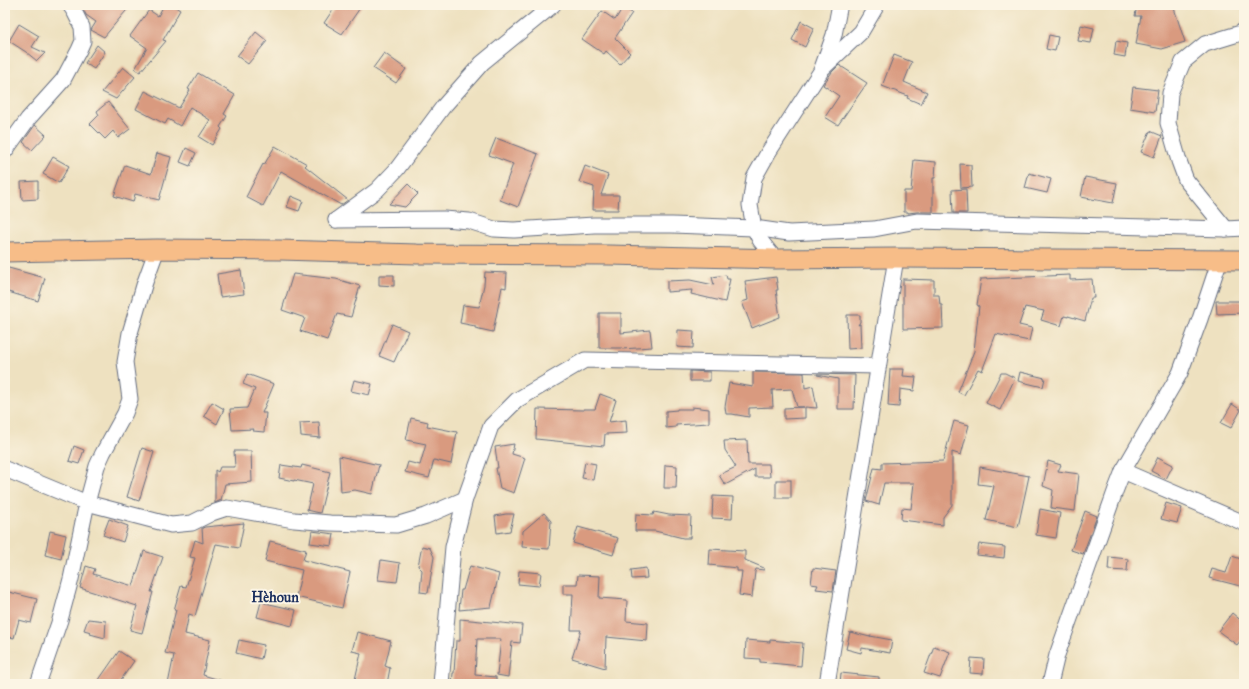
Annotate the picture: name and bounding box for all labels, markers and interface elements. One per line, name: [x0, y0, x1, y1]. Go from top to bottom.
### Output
district label: Hèhoun: [251, 589, 299, 606]

